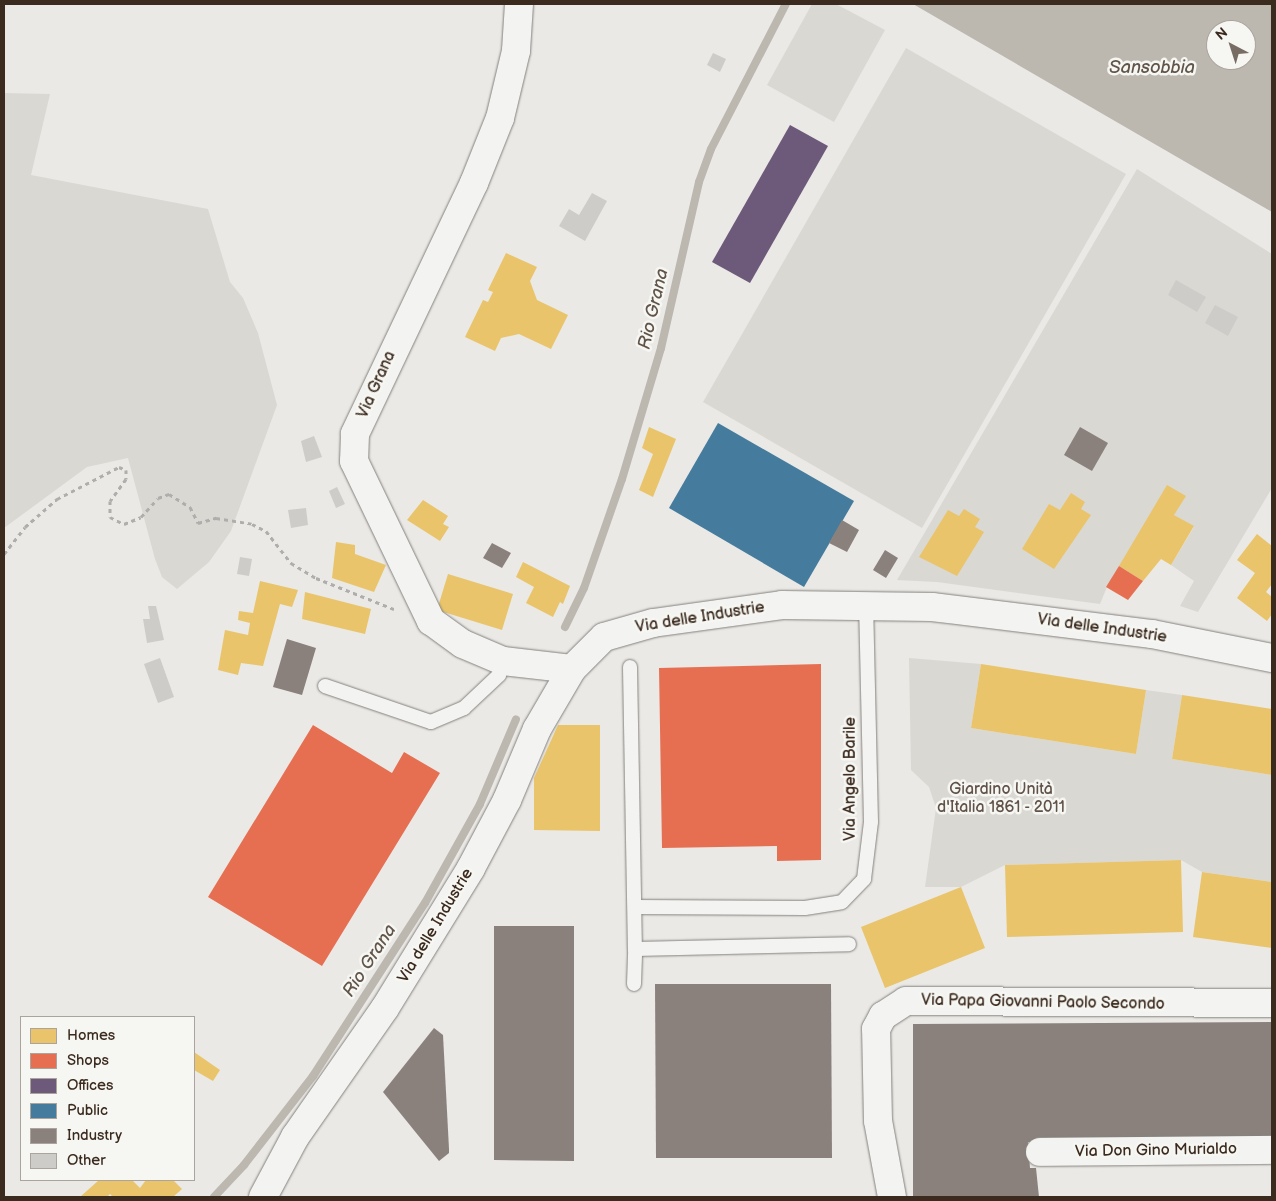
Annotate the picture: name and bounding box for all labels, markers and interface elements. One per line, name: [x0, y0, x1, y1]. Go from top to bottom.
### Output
north arrow: [1206, 20, 1256, 70]
text: N: [1212, 24, 1231, 44]
water label: Sansobbia: [1109, 57, 1195, 79]
water label: Rio Grana: [634, 266, 674, 352]
street label: Via Grana: [354, 348, 400, 422]
street label: Via delle Industrie: [634, 598, 766, 638]
street label: Via delle Industrie: [1036, 610, 1168, 648]
street label: Via Angelo Barile: [841, 717, 861, 841]
park label: Giardino Unità d'Italia 1861 - 2011: [936, 780, 1066, 818]
street label: Via delle Industrie: [394, 865, 478, 987]
water label: Rio Grana: [339, 921, 401, 1001]
street label: Via Papa Giovanni Paolo Secondo: [921, 991, 1165, 1015]
legend: [20, 1016, 195, 1181]
text: Homes: [67, 1026, 115, 1045]
text: Shops: [67, 1051, 109, 1070]
text: Offices: [67, 1076, 113, 1095]
text: Public: [67, 1101, 108, 1120]
text: Industry: [67, 1126, 122, 1145]
street label: Via Don Gino Murialdo: [1075, 1140, 1237, 1162]
text: Other: [67, 1151, 106, 1170]

